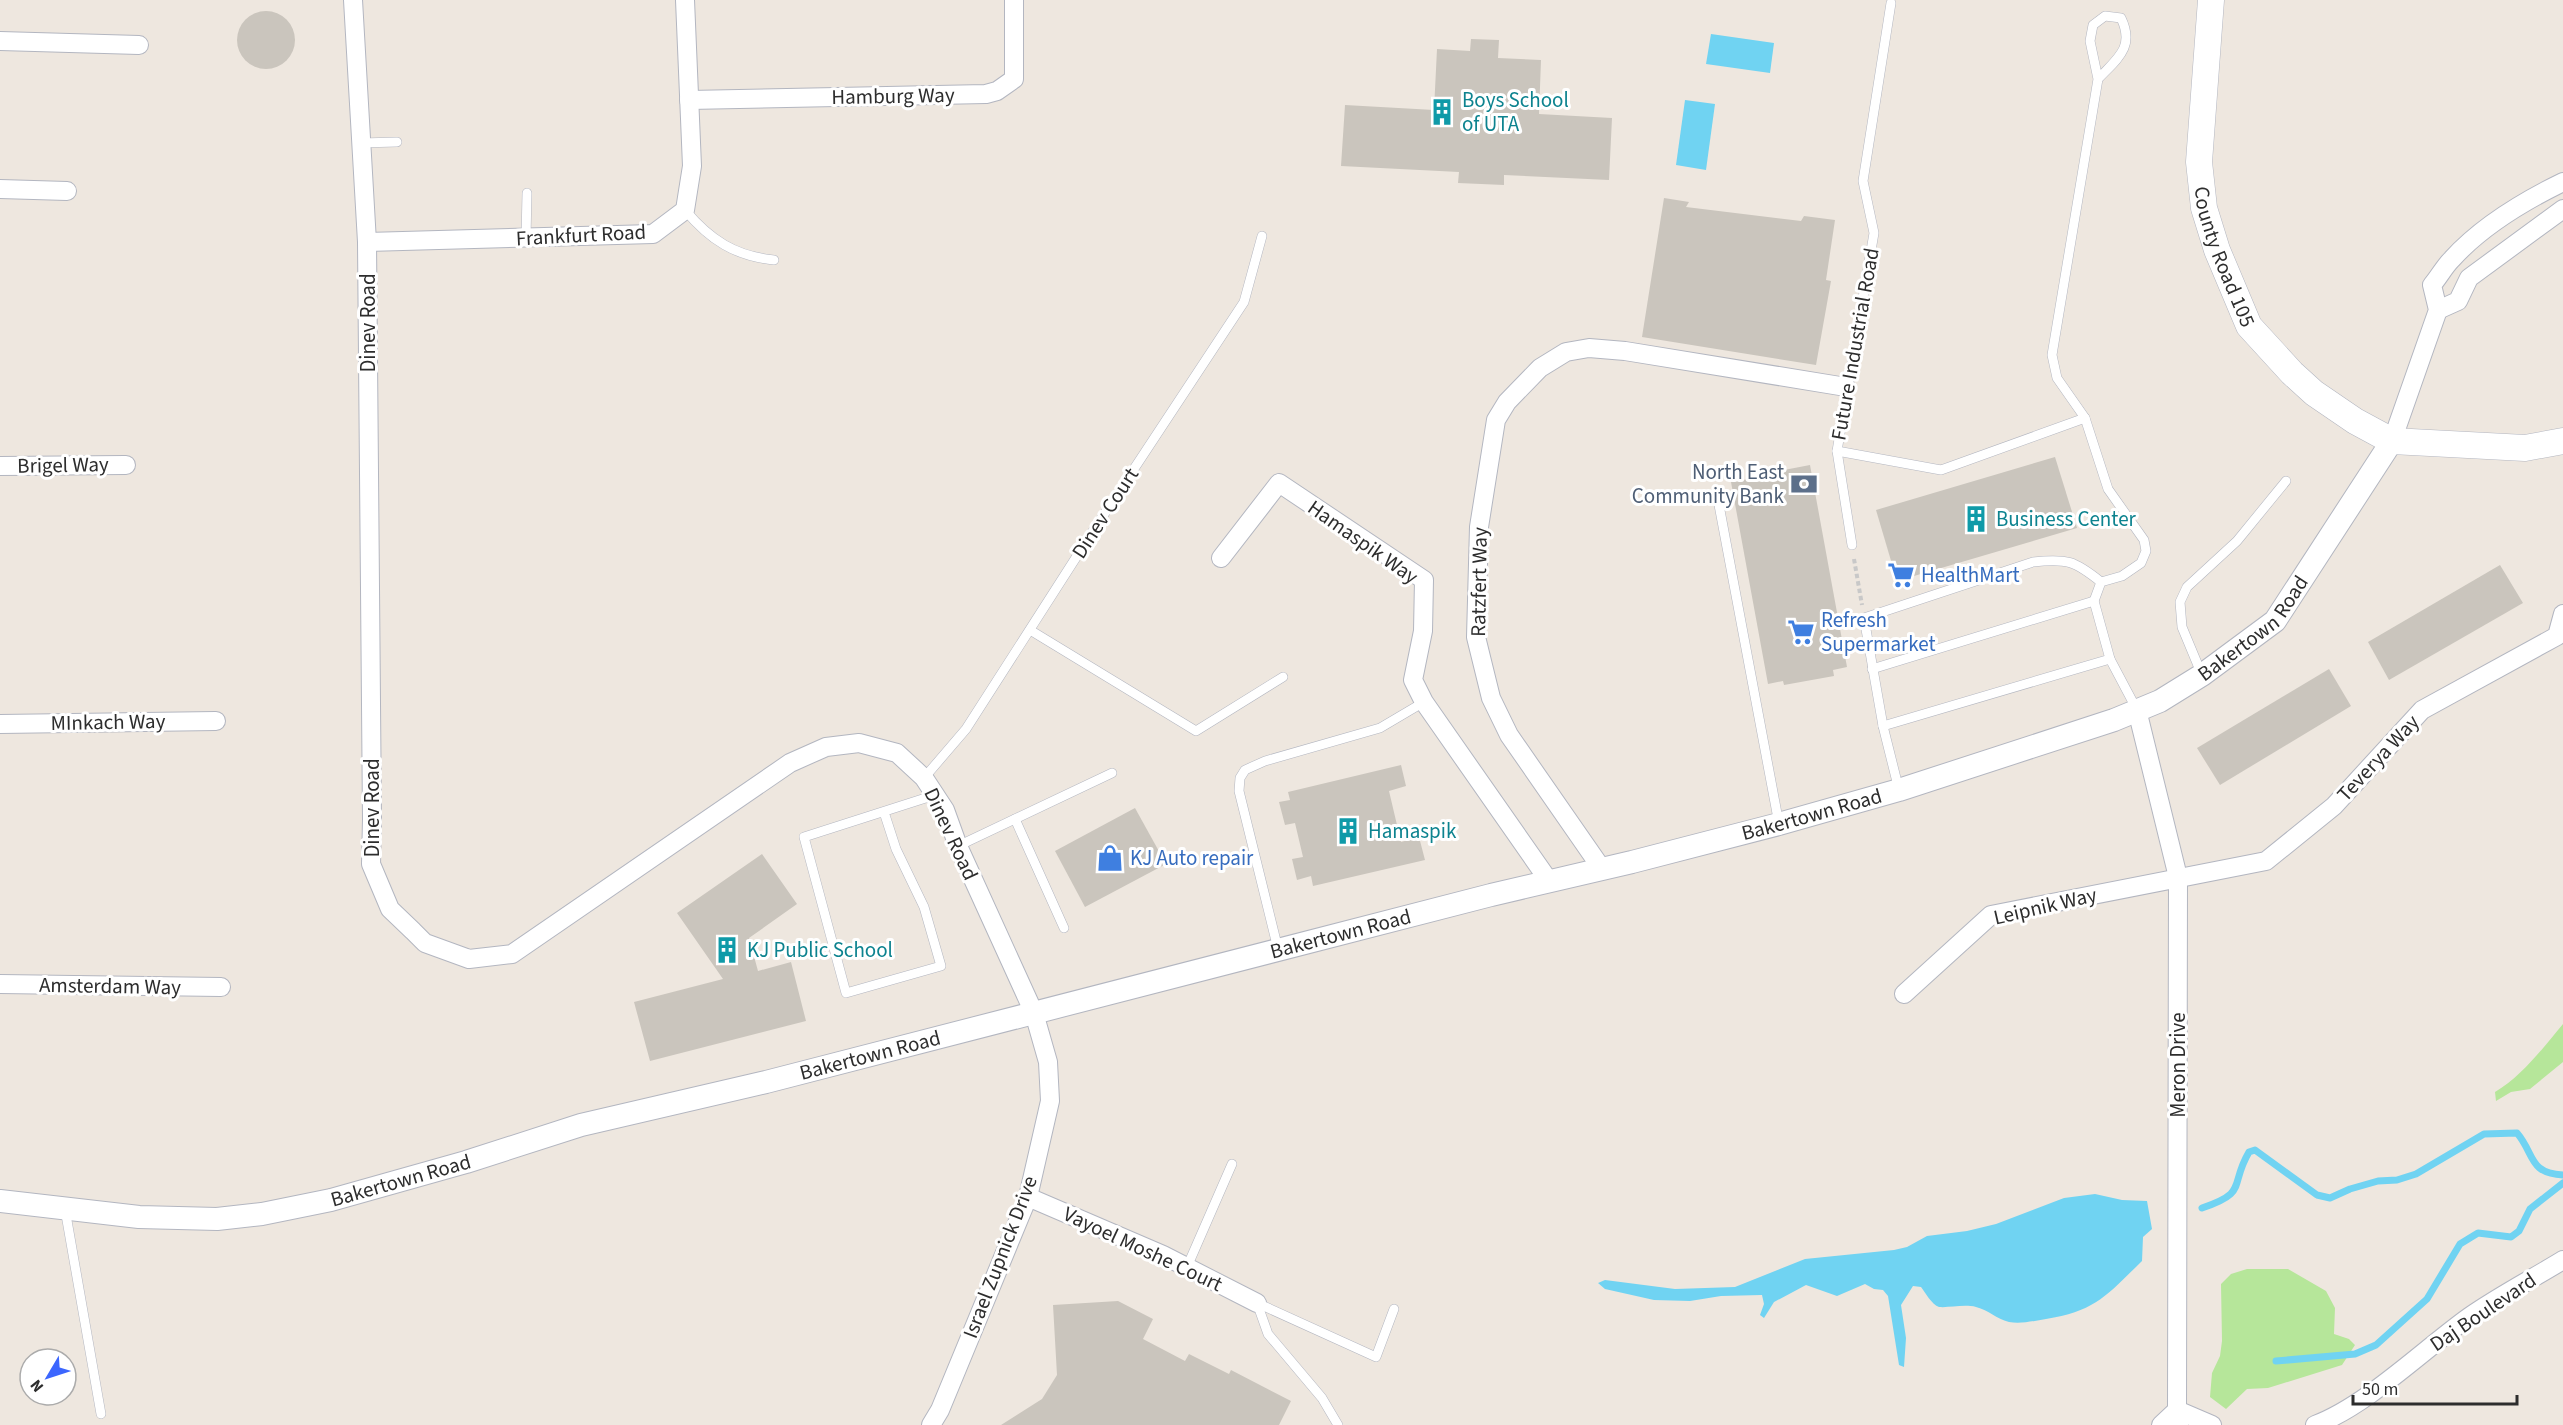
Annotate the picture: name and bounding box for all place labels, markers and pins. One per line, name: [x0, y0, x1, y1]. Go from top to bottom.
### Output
place label: Boys School of UTA: [1462, 85, 1569, 139]
building icon: Boys School of UTA: [1427, 97, 1457, 127]
place label: North East Community Bank: [1632, 457, 1785, 511]
bank icon: North East Community Bank: [1789, 469, 1819, 499]
building icon: Business Center: [1961, 504, 1991, 534]
place label: Business Center: [1996, 504, 2137, 534]
supermarket icon: HealthMart: [1886, 560, 1916, 590]
place label: HealthMart: [1921, 560, 2020, 590]
place label: Refresh Supermarket: [1821, 605, 1936, 659]
supermarket icon: Refresh Supermarket: [1786, 617, 1816, 647]
building icon: Hamaspik: [1333, 816, 1363, 846]
place label: Hamaspik: [1368, 816, 1457, 846]
shop icon: KJ Auto repair: [1095, 843, 1125, 873]
place label: KJ Auto repair: [1130, 843, 1254, 873]
building icon: KJ Public School: [712, 935, 742, 965]
place label: KJ Public School: [747, 935, 893, 965]

